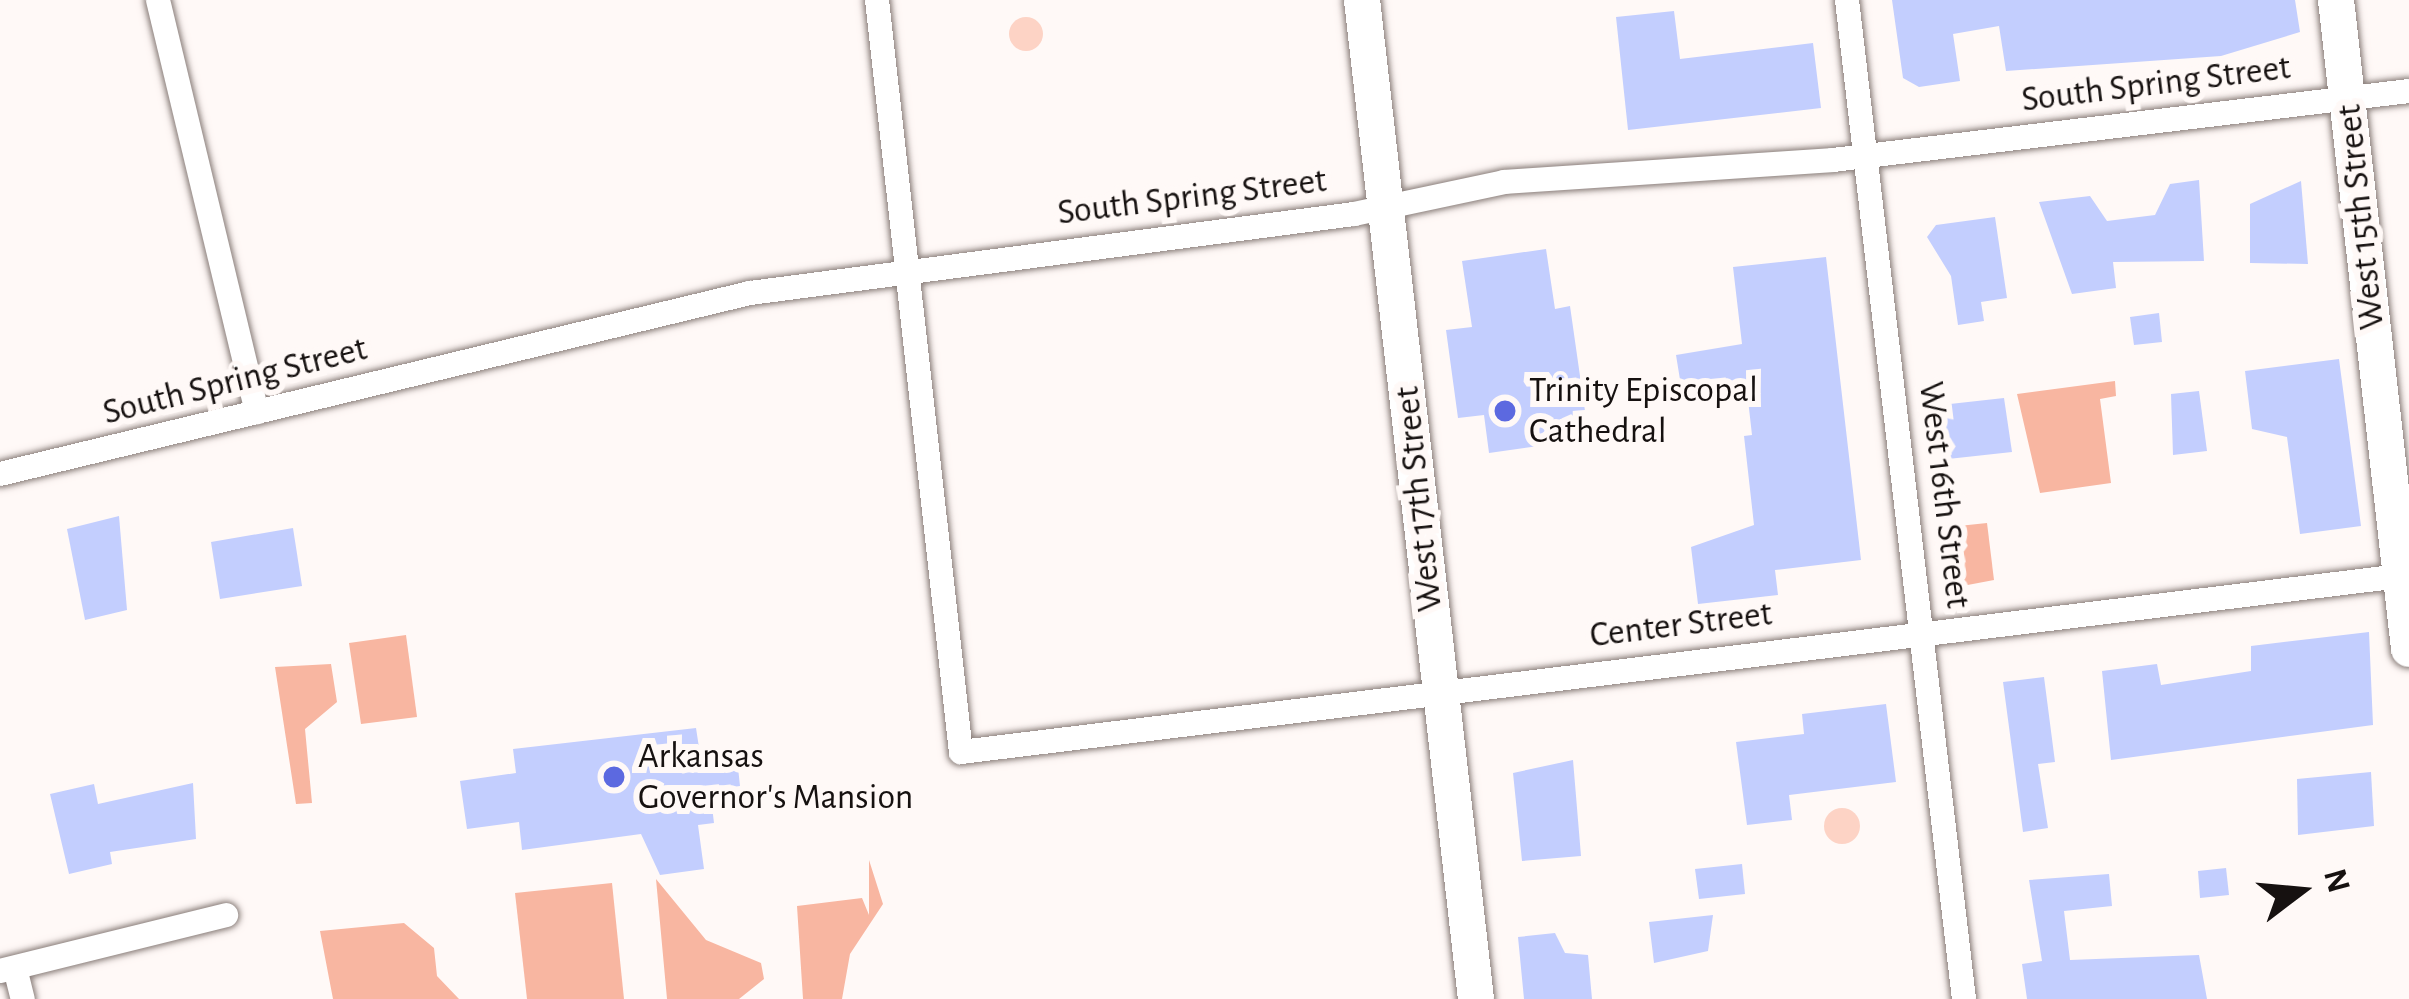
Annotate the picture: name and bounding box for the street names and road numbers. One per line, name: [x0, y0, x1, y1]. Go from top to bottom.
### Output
street label: South Spring Street: [2019, 46, 2293, 122]
street label: West 15th Street: [2328, 102, 2394, 332]
street label: South Spring Street: [1055, 159, 1329, 235]
street label: South Spring Street: [99, 327, 371, 435]
street label: West 16th Street: [1909, 379, 1979, 611]
street label: West 17th Street: [1386, 384, 1452, 614]
street label: Center Street: [1588, 592, 1774, 658]

